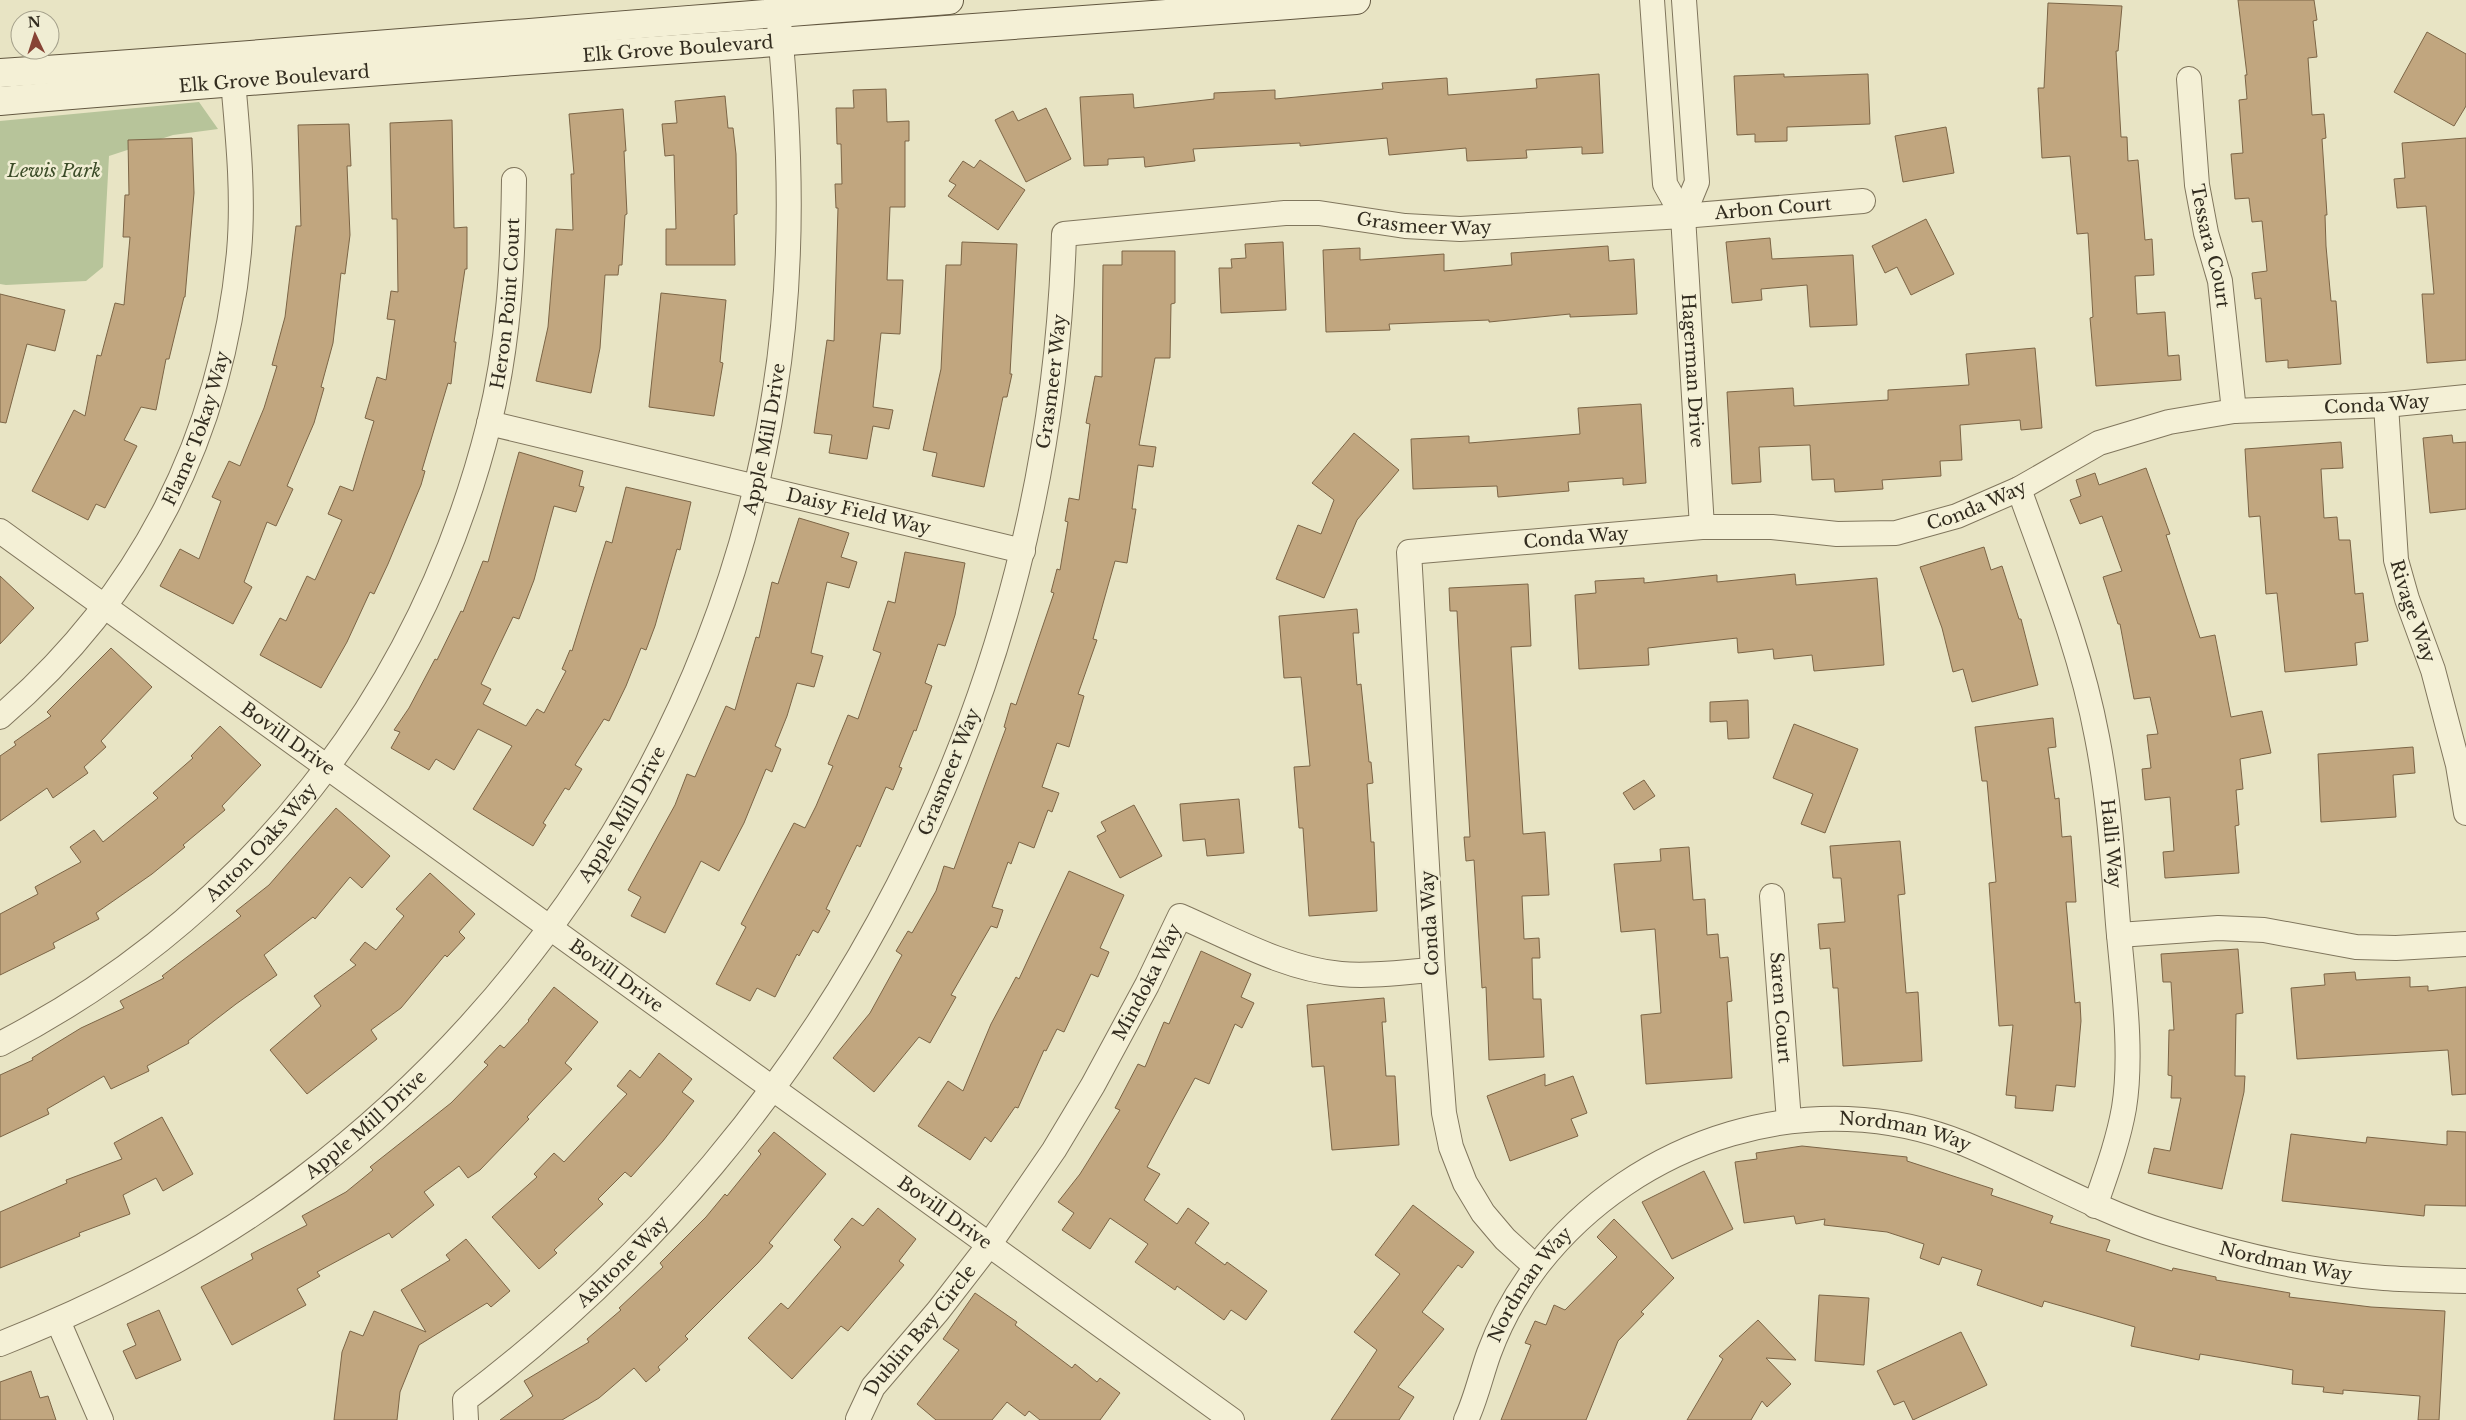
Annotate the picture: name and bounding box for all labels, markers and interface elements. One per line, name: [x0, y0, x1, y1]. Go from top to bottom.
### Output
north arrow: [10, 10, 60, 60]
text: N: [27, 13, 41, 31]
street label: Elk Grove Boulevard: [582, 31, 774, 67]
street label: Elk Grove Boulevard: [178, 61, 370, 97]
park label: Lewis Park: [6, 160, 101, 182]
street label: Tessara Court: [2186, 182, 2234, 309]
street label: Arbon Court: [1713, 193, 1833, 224]
street label: Grasmeer Way: [1355, 208, 1493, 241]
street label: Heron Point Court: [486, 217, 524, 391]
street label: Hagerman Drive: [1677, 293, 1708, 448]
street label: Grasmeer Way: [1032, 313, 1071, 451]
street label: Flame Tokay Way: [158, 348, 234, 510]
street label: Apple Mill Drive: [738, 362, 790, 518]
street label: Conda Way: [2324, 390, 2431, 418]
street label: Conda Way: [1924, 476, 2031, 535]
street label: Daisy Field Way: [784, 484, 933, 540]
street label: Conda Way: [1523, 522, 1630, 553]
street label: Rivage Way: [2385, 557, 2440, 666]
street label: Bovill Drive: [237, 697, 339, 780]
street label: Grasmeer Way: [913, 705, 985, 839]
street label: Apple Mill Drive: [573, 743, 670, 887]
street label: Anton Oaks Way: [200, 778, 322, 907]
street label: Halli Way: [2096, 798, 2126, 890]
street label: Conda Way: [1416, 869, 1444, 976]
street label: Mindoka Way: [1108, 920, 1186, 1044]
street label: Bovill Drive: [565, 934, 668, 1017]
street label: Saren Court: [1765, 951, 1796, 1064]
street label: Apple Mill Drive: [300, 1066, 431, 1184]
street label: Nordman Way: [1839, 1108, 1975, 1157]
street label: Bovill Drive: [893, 1171, 996, 1254]
street label: Ashtone Way: [571, 1211, 674, 1313]
street label: Nordman Way: [1483, 1222, 1577, 1346]
street label: Nordman Way: [2217, 1237, 2354, 1286]
street label: Dublin Bay Circle: [860, 1260, 981, 1399]

